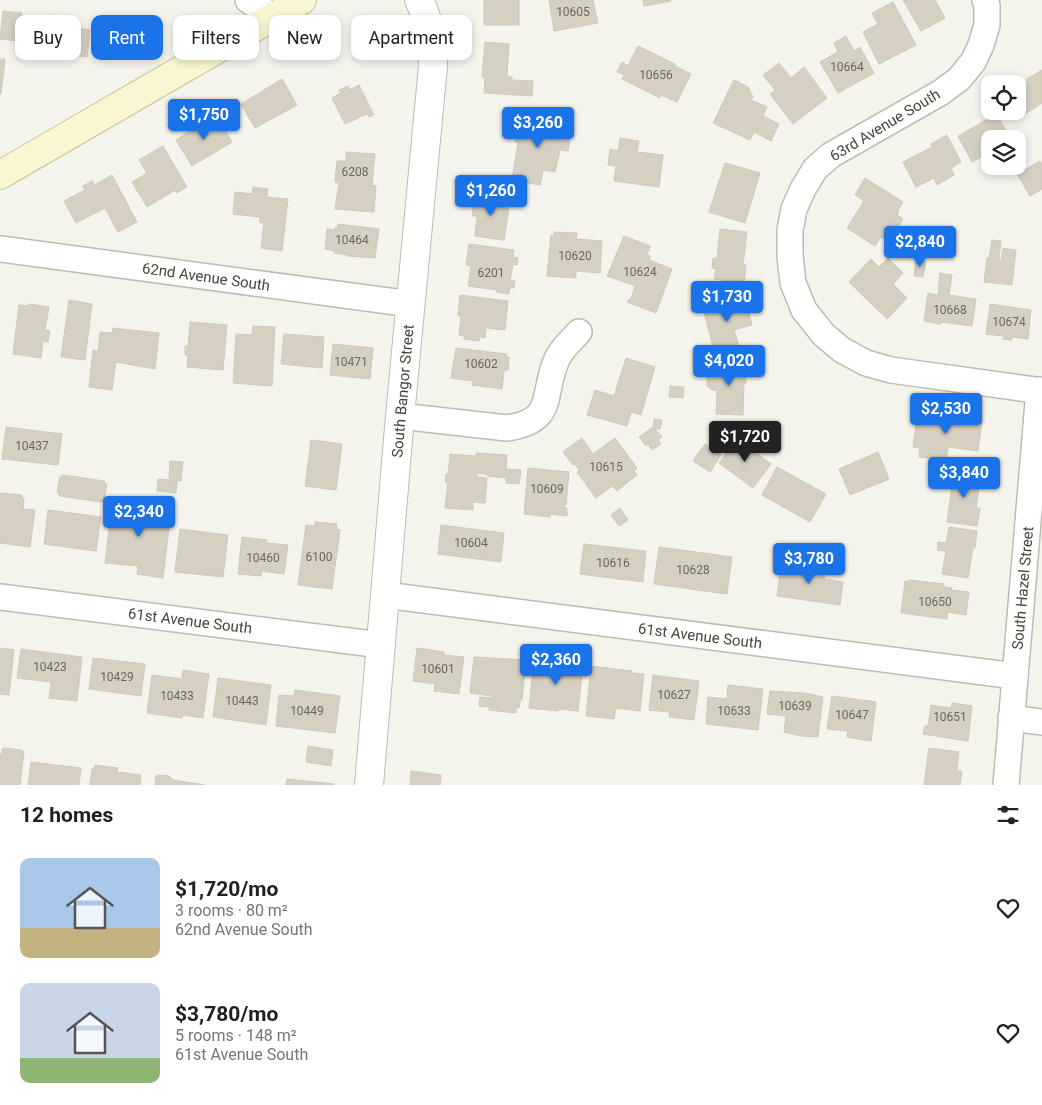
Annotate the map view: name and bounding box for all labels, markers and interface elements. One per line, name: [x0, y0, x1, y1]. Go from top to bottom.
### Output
house number: 10605: [556, 5, 590, 19]
chip: Buy: [15, 15, 81, 60]
chip: Rent: [91, 15, 163, 60]
chip: Filters: [173, 15, 259, 60]
chip: New: [269, 15, 341, 60]
chip: Apartment: [351, 15, 472, 60]
house number: 10664: [830, 60, 864, 74]
house number: 10656: [639, 68, 673, 82]
map controls: [981, 75, 1026, 175]
button: locate: [981, 75, 1026, 120]
street label: 63rd Avenue South: [827, 85, 943, 165]
pin: $1,750: [163, 98, 245, 141]
text: $1,750: [179, 105, 229, 124]
pin: $3,260: [497, 106, 579, 149]
text: $3,260: [513, 113, 563, 132]
button: layers: [981, 130, 1026, 175]
house number: 6208: [342, 165, 369, 179]
pin: $1,260: [450, 174, 532, 217]
text: $1,260: [466, 181, 516, 200]
pin: $2,840: [879, 226, 961, 268]
text: $2,840: [895, 232, 945, 251]
house number: 10464: [335, 233, 369, 247]
house number: 10620: [558, 249, 592, 263]
street label: 62nd Avenue South: [141, 259, 271, 295]
house number: 10624: [623, 265, 657, 279]
house number: 6201: [478, 266, 504, 280]
pin: $1,730: [686, 280, 768, 323]
text: $1,730: [702, 287, 752, 306]
house number: 10668: [933, 303, 967, 317]
house number: 10674: [992, 315, 1026, 329]
street label: South Bangor Street: [388, 323, 418, 458]
pin: $4,020: [688, 344, 770, 387]
text: $4,020: [704, 351, 754, 370]
house number: 10471: [334, 355, 368, 369]
house number: 10602: [464, 357, 498, 371]
pin: $2,530: [905, 392, 987, 435]
text: $2,530: [921, 399, 971, 418]
pin: $1,720: [704, 420, 786, 463]
text: $1,720: [720, 427, 770, 446]
house number: 10437: [15, 439, 49, 453]
pin: $3,840: [923, 456, 1005, 499]
house number: 10615: [589, 460, 623, 474]
text: $3,840: [939, 463, 989, 482]
house number: 10609: [530, 482, 564, 496]
pin: $2,340: [98, 496, 180, 538]
text: $2,340: [114, 502, 164, 521]
street label: South Hazel Street: [1009, 526, 1037, 650]
house number: 10604: [454, 536, 488, 550]
pin: $3,780: [768, 542, 850, 585]
text: $3,780: [784, 549, 834, 568]
house number: 6100: [306, 550, 333, 564]
house number: 10460: [246, 551, 280, 565]
house number: 10616: [596, 556, 630, 570]
house number: 10628: [676, 563, 710, 577]
house number: 10650: [918, 595, 952, 609]
street label: 61st Avenue South: [127, 604, 253, 638]
street label: 61st Avenue South: [637, 619, 763, 653]
pin: $2,360: [515, 644, 597, 686]
text: $2,360: [531, 650, 581, 669]
house number: 10423: [33, 660, 67, 674]
house number: 10601: [421, 662, 455, 676]
house number: 10429: [100, 670, 134, 684]
house number: 10627: [657, 688, 691, 702]
house number: 10433: [160, 689, 194, 703]
house number: 10443: [225, 694, 259, 708]
house number: 10639: [778, 699, 812, 713]
house number: 10449: [290, 704, 324, 718]
house number: 10633: [717, 704, 751, 718]
house number: 10647: [835, 708, 869, 722]
house number: 10651: [933, 710, 967, 724]
icon: filters: [994, 801, 1022, 829]
text: 12 homes: [20, 803, 113, 827]
text: $1,720/mo: [175, 877, 278, 901]
icon: home: [60, 878, 120, 938]
icon: heart: [994, 894, 1022, 922]
text: 3 rooms · 80 m²: [175, 901, 288, 920]
text: 62nd Avenue South: [175, 920, 313, 939]
text: $3,780/mo: [175, 1002, 278, 1026]
icon: home: [60, 1003, 120, 1063]
icon: heart: [994, 1019, 1022, 1047]
text: 5 rooms · 148 m²: [175, 1026, 297, 1045]
text: 61st Avenue South: [175, 1045, 308, 1064]

